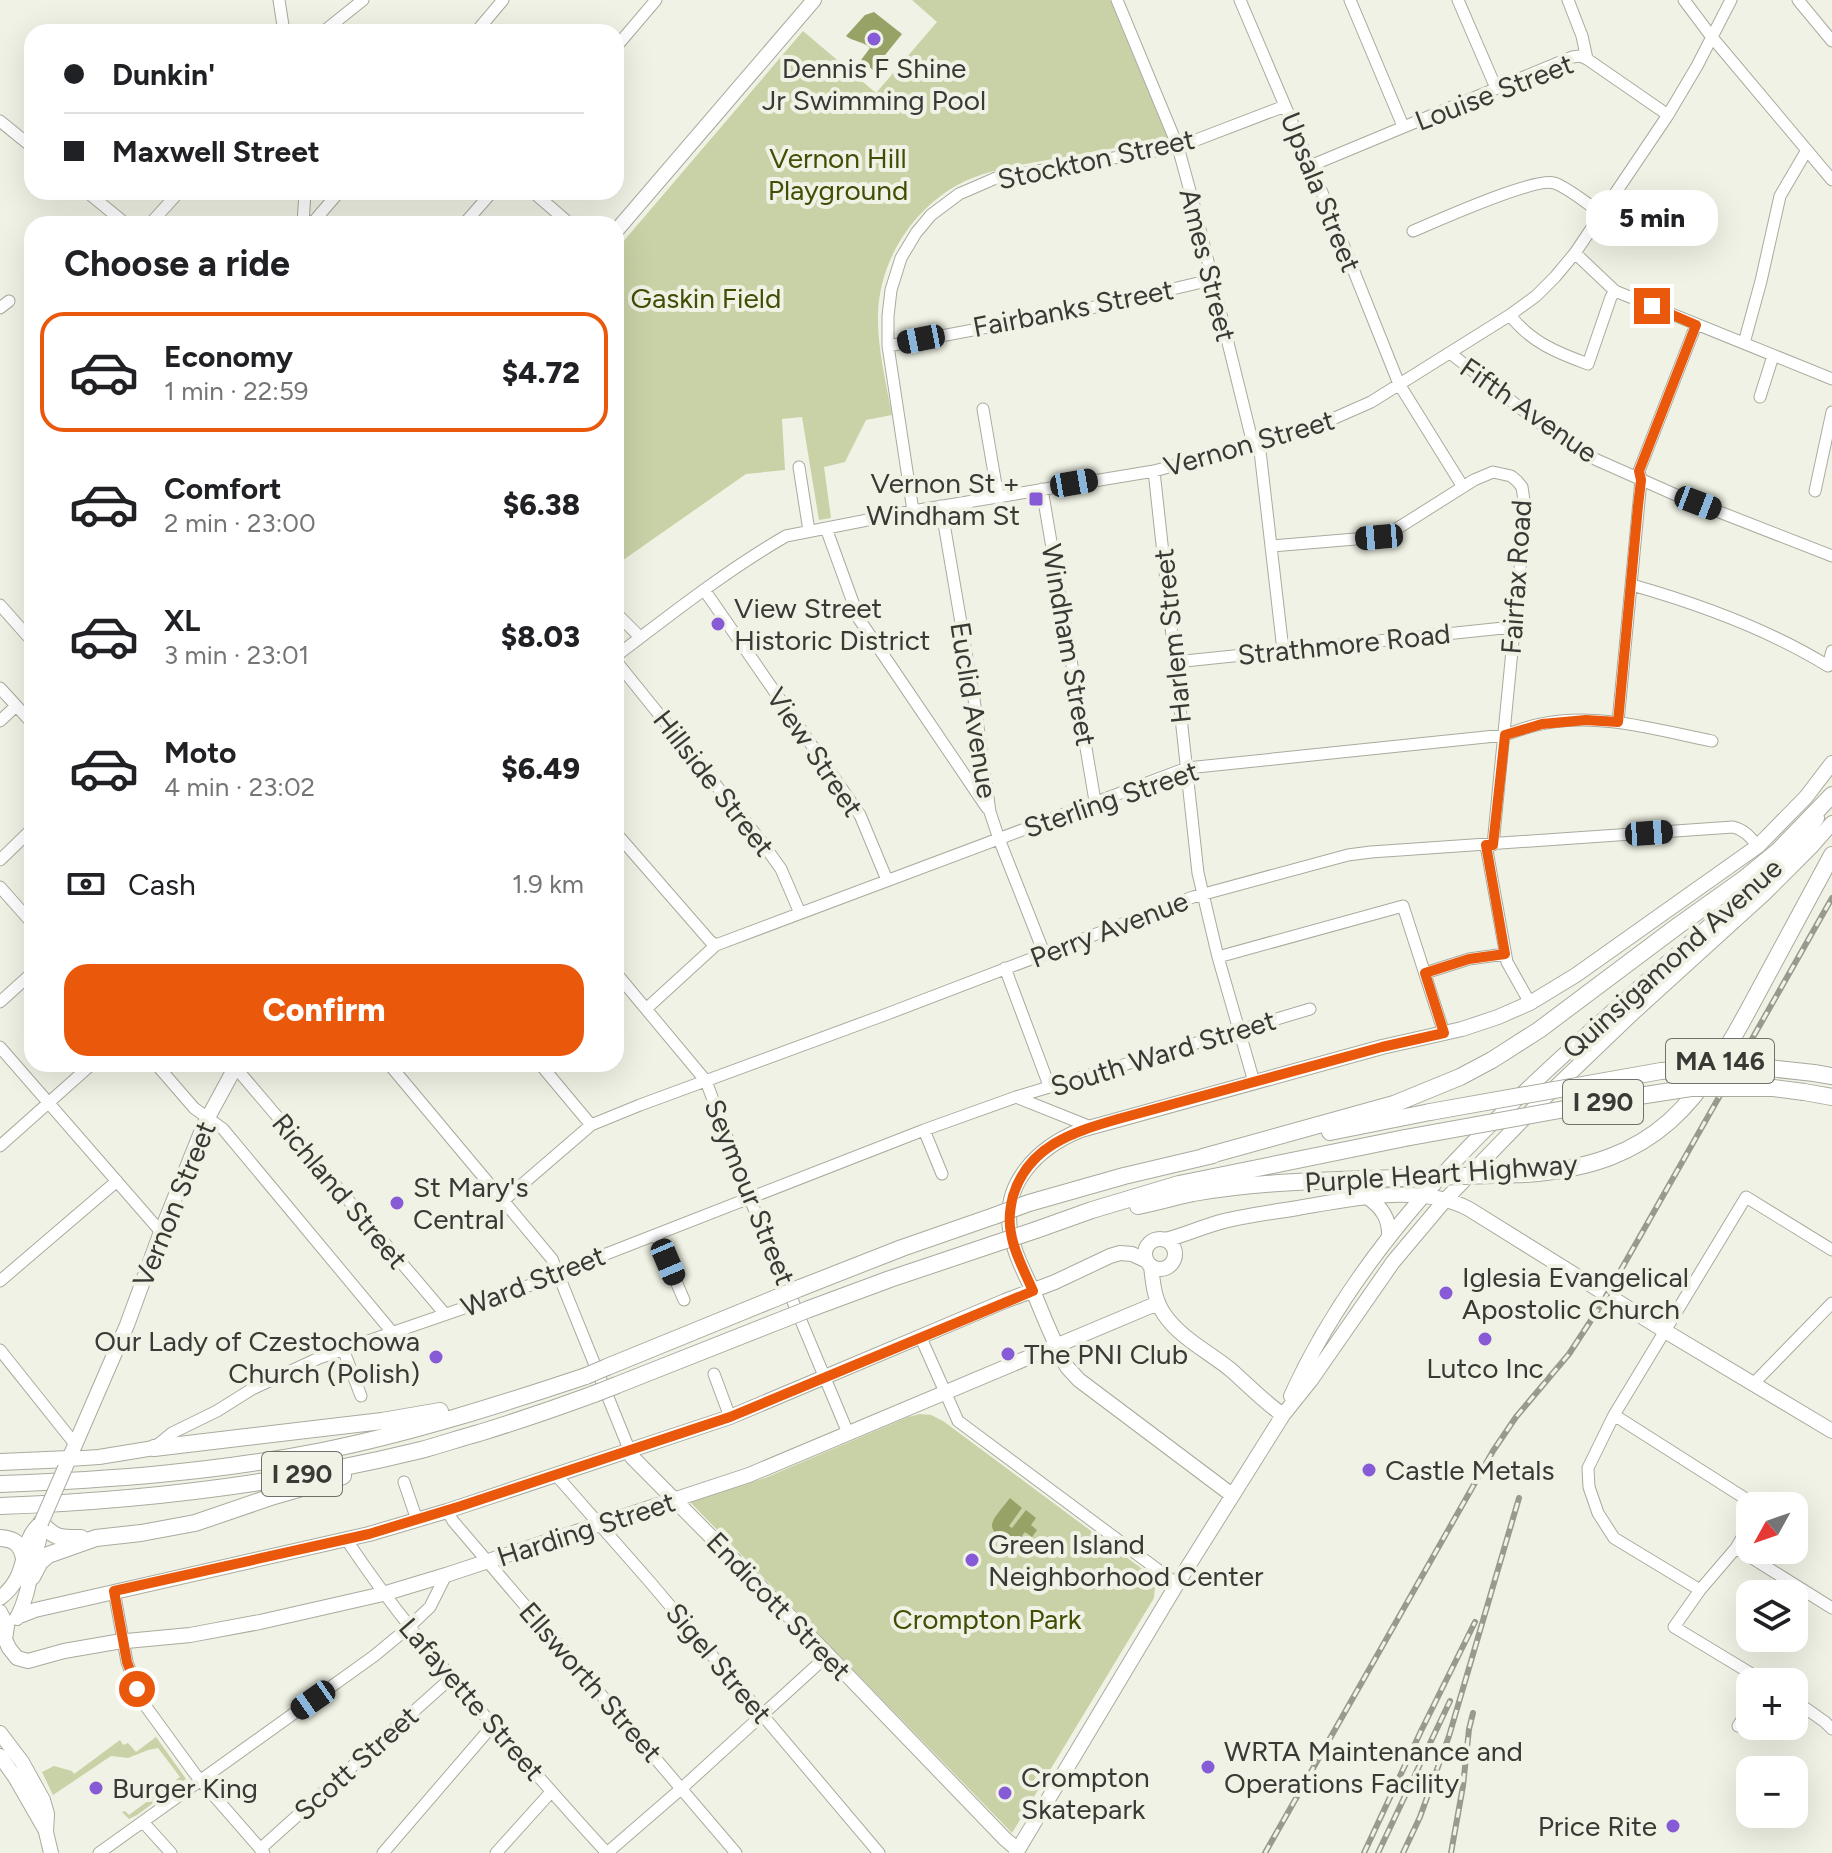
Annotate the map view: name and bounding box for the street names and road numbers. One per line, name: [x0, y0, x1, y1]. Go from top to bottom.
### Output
street label: Louise Street: [1410, 46, 1578, 138]
street label: Upsala Street: [1274, 107, 1368, 277]
street label: Stockton Street: [994, 122, 1198, 196]
street label: Ames Street: [1173, 185, 1243, 345]
street label: Fairbanks Street: [970, 272, 1176, 344]
street label: Fifth Avenue: [1454, 350, 1604, 470]
street label: Vernon Street: [1160, 402, 1338, 484]
street label: Fairfax Road: [1494, 499, 1538, 655]
street label: Windham Street: [1035, 541, 1103, 749]
street label: Harlem Street: [1146, 547, 1198, 725]
street label: Strathmore Road: [1236, 616, 1452, 672]
street label: Euclid Avenue: [943, 619, 1005, 801]
street label: View Street: [759, 681, 871, 823]
street label: Hillside Street: [646, 703, 782, 863]
street label: Sterling Street: [1019, 753, 1203, 845]
street label: Quinsigamond Avenue: [1555, 850, 1789, 1066]
street label: Perry Avenue: [1025, 883, 1193, 975]
street label: South Ward Street: [1046, 1003, 1280, 1103]
road number: MA 146: [1666, 1039, 1774, 1083]
road number: I 290: [1563, 1080, 1643, 1124]
street label: Seymour Street: [697, 1094, 803, 1290]
street label: Richland Street: [265, 1106, 415, 1276]
street label: Vernon Street: [125, 1116, 223, 1292]
street label: Purple Heart Highway: [1303, 1146, 1579, 1199]
street label: Ward Street: [456, 1238, 610, 1324]
road number: I 290: [262, 1452, 342, 1496]
street label: Harding Street: [493, 1484, 679, 1574]
street label: Endicott Street: [700, 1525, 858, 1687]
street label: Ellsworth Street: [512, 1595, 670, 1769]
street label: Sigel Street: [659, 1596, 779, 1730]
street label: Lafayette Street: [392, 1611, 552, 1787]
street label: Scott Street: [287, 1698, 425, 1828]

